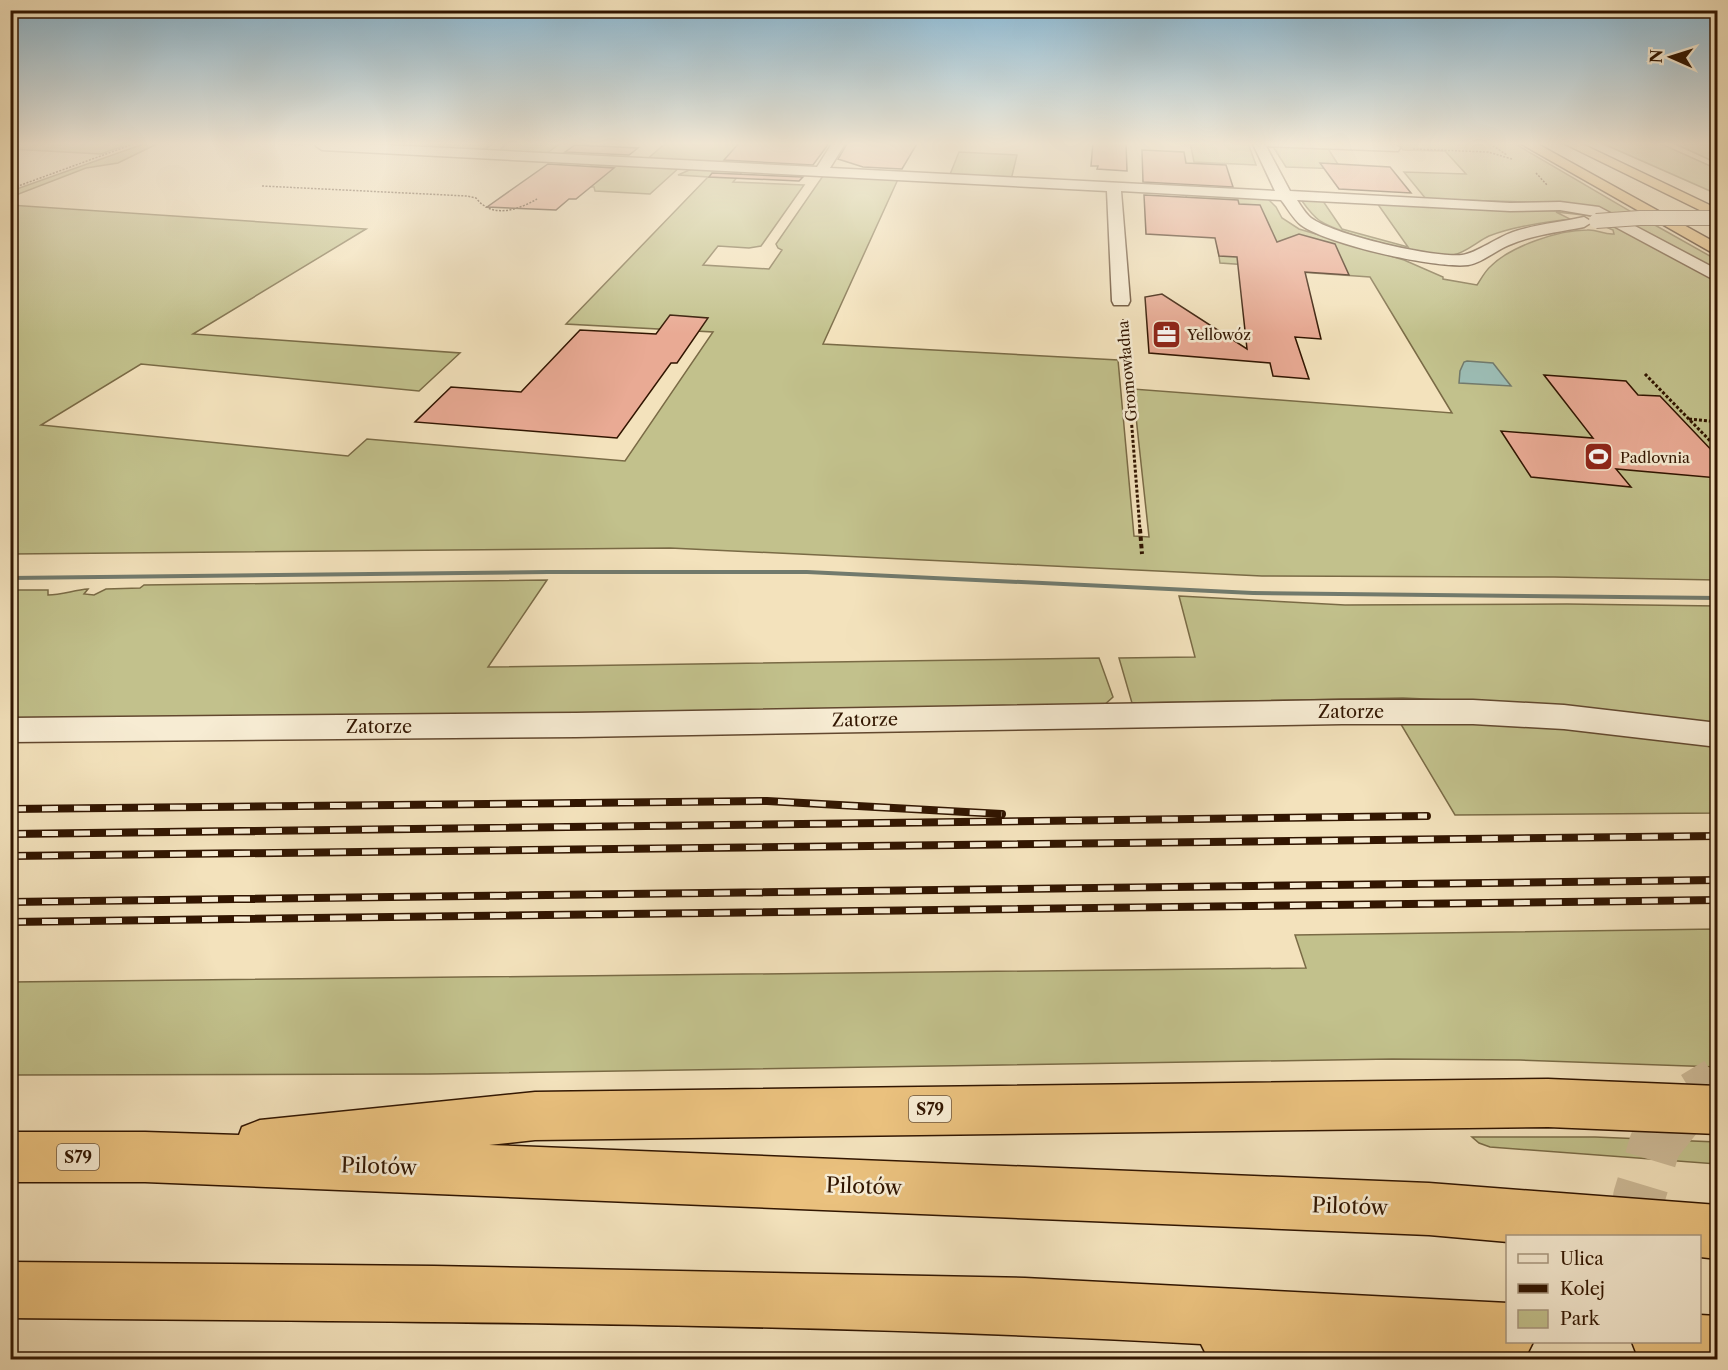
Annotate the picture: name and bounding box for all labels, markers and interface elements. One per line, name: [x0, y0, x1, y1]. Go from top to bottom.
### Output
north arrow: [1641, 27, 1701, 87]
text: N: [1646, 49, 1666, 64]
office icon: Yellowóz: [1150, 318, 1182, 350]
street label: Gromowładna: [1113, 320, 1141, 422]
place label: Yellowóz: [1186, 325, 1251, 344]
sports icon: Padlovnia: [1583, 441, 1615, 473]
place label: Padlovnia: [1620, 448, 1690, 467]
street label: Zatorze: [1318, 701, 1384, 723]
street label: Zatorze: [832, 708, 898, 732]
street label: Zatorze: [346, 716, 412, 738]
road number: S79: [909, 1096, 951, 1122]
road number: S79: [57, 1144, 99, 1170]
street label: Pilotów: [340, 1152, 418, 1180]
street label: Pilotów: [825, 1172, 903, 1200]
street label: Pilotów: [1311, 1192, 1389, 1220]
legend: [1506, 1235, 1701, 1343]
text: Ulica: [1560, 1248, 1604, 1270]
text: Kolej: [1560, 1278, 1605, 1300]
text: Park: [1560, 1308, 1601, 1330]

